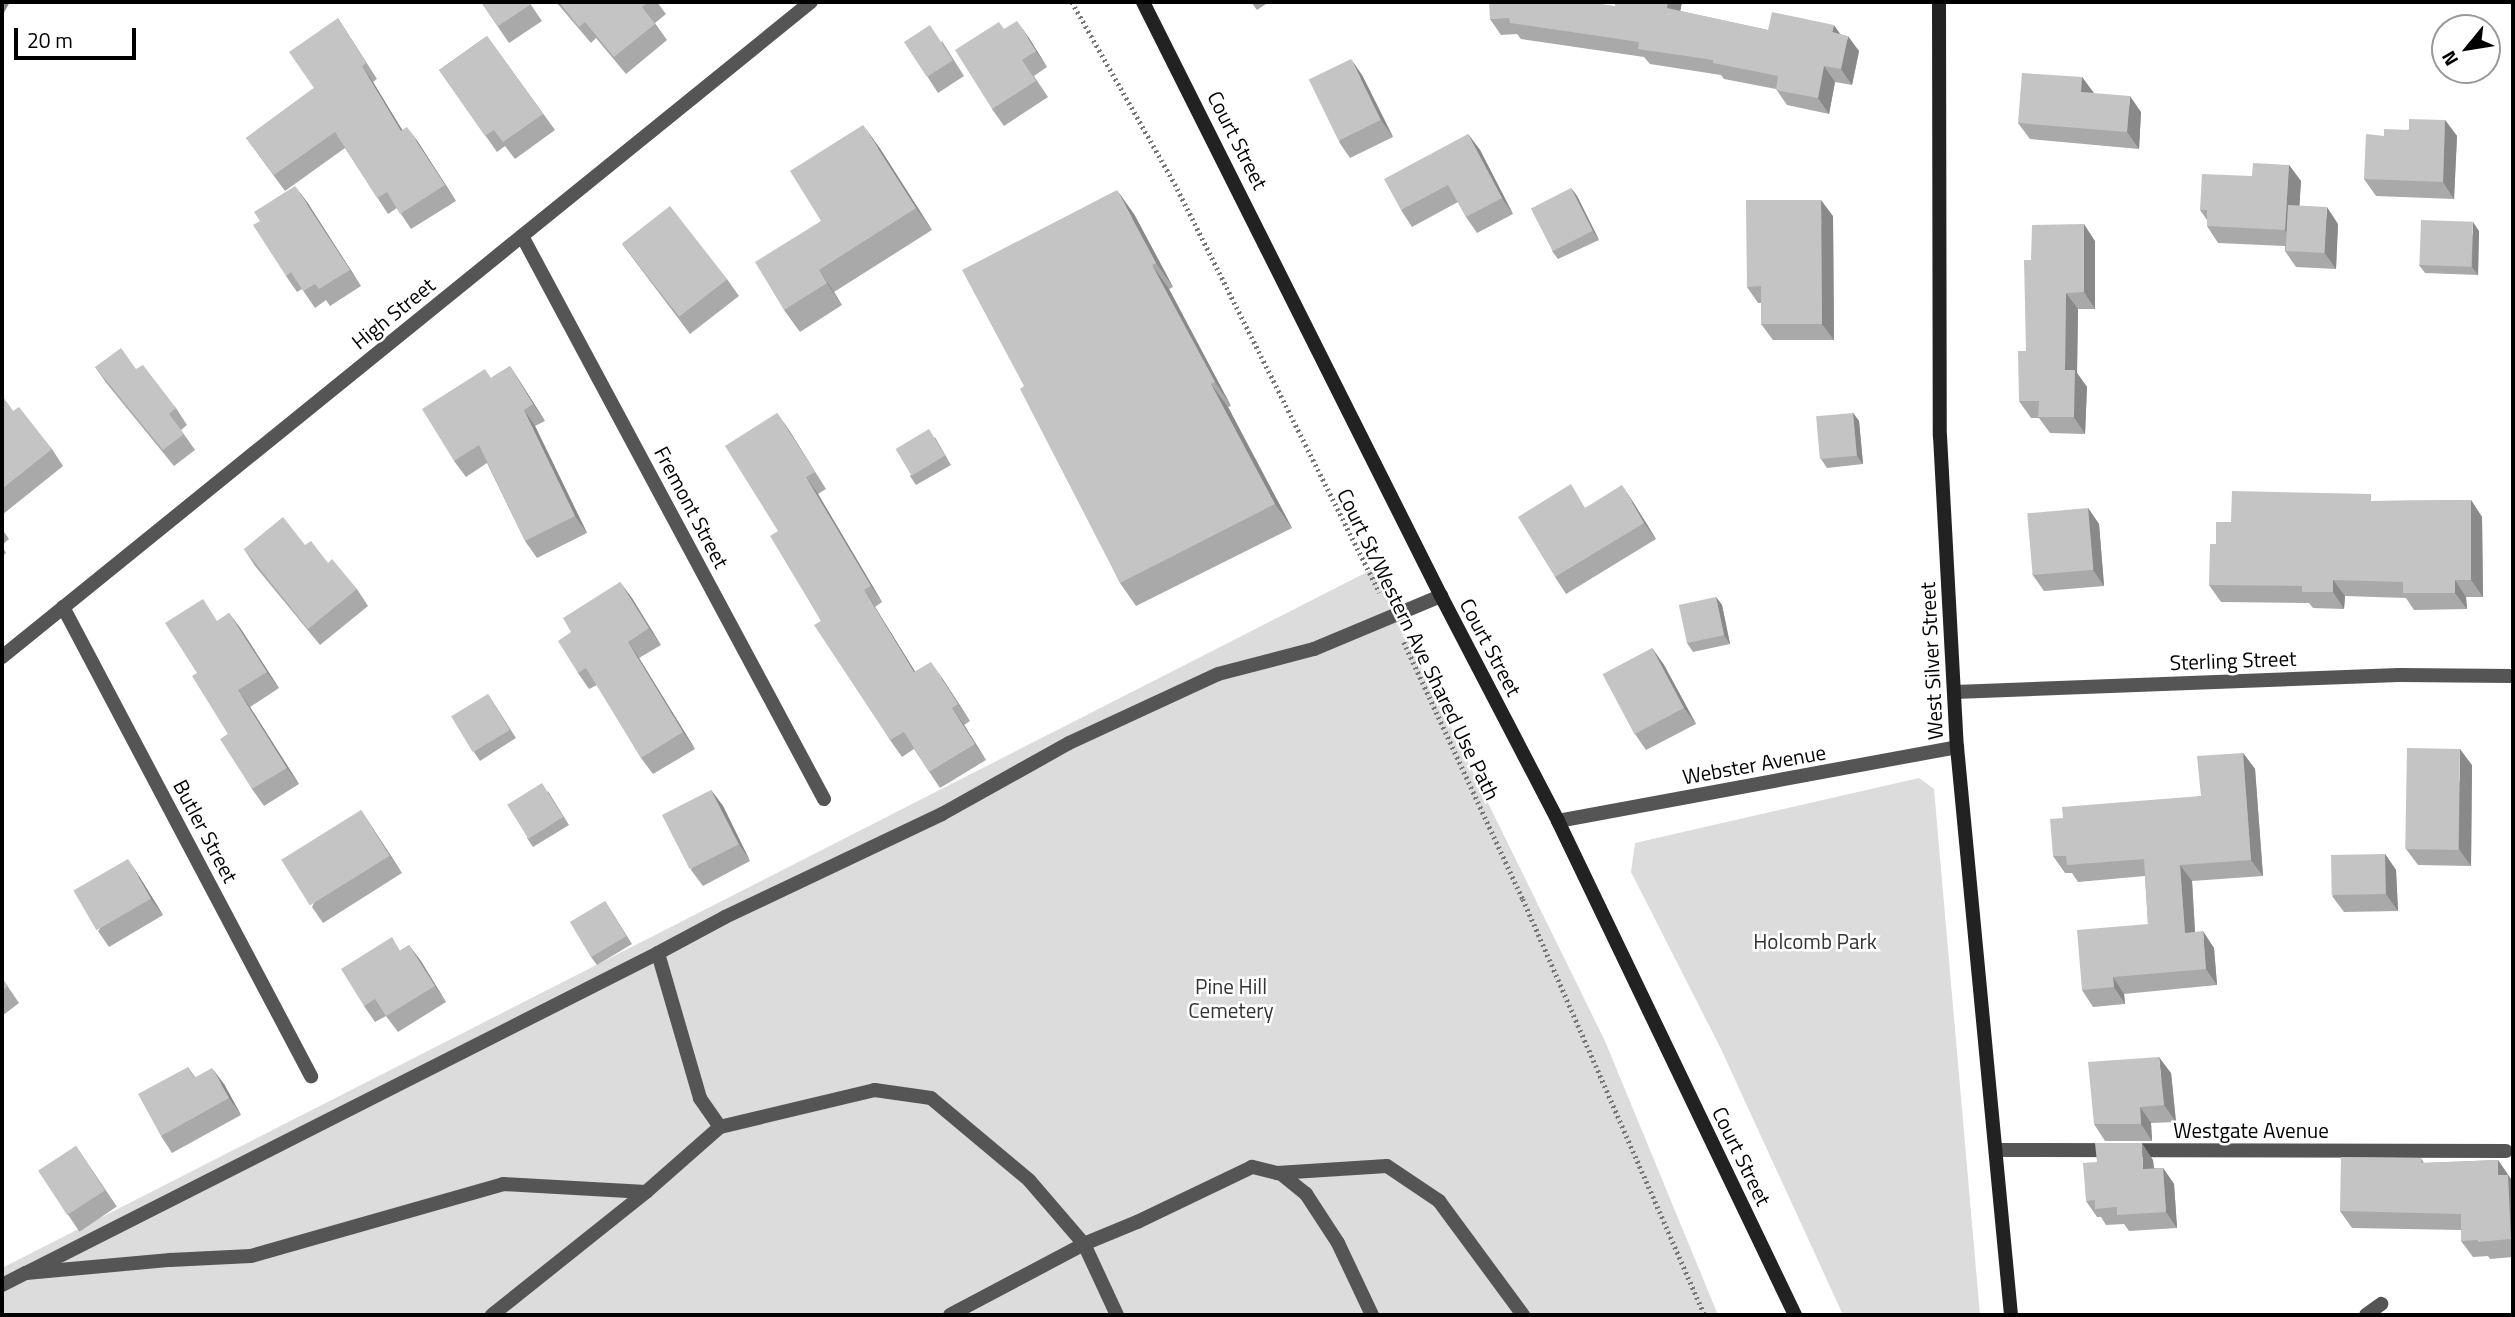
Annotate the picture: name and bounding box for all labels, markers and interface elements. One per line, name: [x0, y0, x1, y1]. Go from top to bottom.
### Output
scale bar: [18, 14, 140, 58]
north arrow: [2431, 14, 2501, 84]
text: 20 m: [27, 24, 73, 56]
text: N: [2433, 46, 2465, 72]
street label: Court Street: [1203, 87, 1273, 193]
street label: High Street: [346, 272, 440, 354]
street label: Fremont Street: [649, 442, 735, 572]
street label: Court St/Western Ave Shared Use Path: [1332, 484, 1506, 804]
street label: West Silver Street: [1914, 581, 1948, 741]
street label: Court Street: [1455, 594, 1527, 700]
street label: Sterling Street: [2169, 645, 2297, 675]
street label: Webster Avenue: [1680, 739, 1828, 789]
street label: Butler Street: [168, 775, 244, 887]
park label: Holcomb Park: [1753, 928, 1877, 954]
park label: Pine Hill Cemetery: [1188, 973, 1274, 1023]
street label: Court Street: [1707, 1102, 1777, 1210]
street label: Westgate Avenue: [2173, 1117, 2329, 1143]

